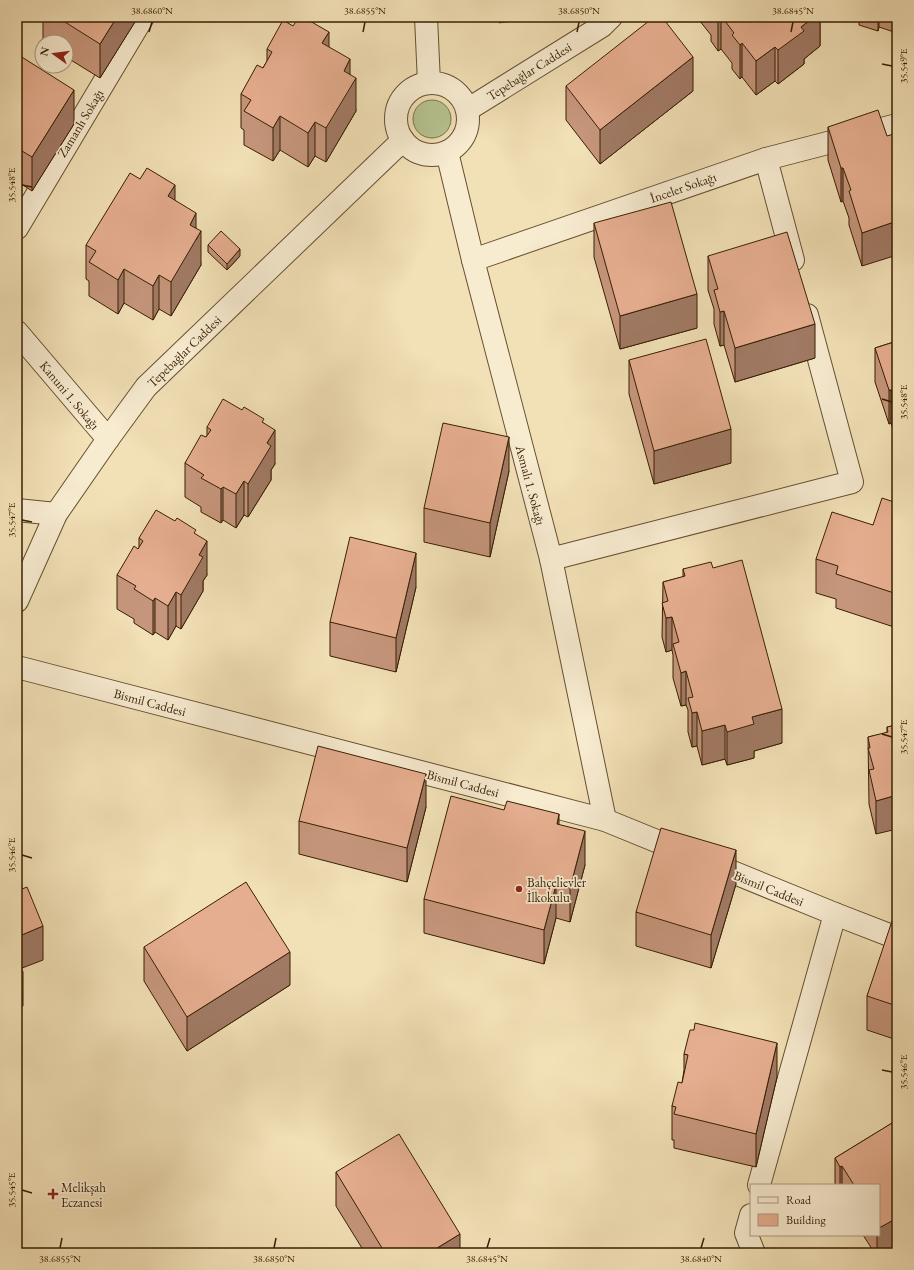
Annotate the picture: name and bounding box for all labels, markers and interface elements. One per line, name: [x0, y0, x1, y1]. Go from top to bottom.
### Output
text: 38.6860°N: [131, 4, 173, 17]
text: 38.6855°N: [344, 4, 386, 17]
text: 38.6850°N: [558, 4, 600, 17]
text: 38.6845°N: [772, 4, 814, 17]
north arrow: [34, 34, 74, 74]
street label: Tepebağlar Caddesi: [484, 39, 575, 104]
text: N: [36, 45, 52, 58]
text: 35.549°E: [897, 48, 910, 83]
street label: Zamanlı Sokağı: [53, 86, 107, 160]
text: 35.548°E: [5, 167, 18, 202]
street label: İnceler Sokağı: [648, 168, 719, 207]
street label: Tepebağlar Caddesi: [144, 312, 225, 391]
street label: Kanuni 1. Sokağı: [36, 357, 103, 433]
text: 35.548°E: [897, 384, 910, 419]
street label: Asmalı 1. Sokağı: [511, 443, 549, 527]
text: 35.547°E: [5, 502, 18, 537]
street label: Bismil Caddesi: [112, 685, 188, 720]
text: 35.547°E: [897, 719, 910, 754]
street label: Bismil Caddesi: [425, 766, 501, 801]
text: 35.546°E: [5, 837, 18, 872]
street label: Bismil Caddesi: [731, 867, 806, 910]
place label: Bahçelievler İlkokulu: [527, 874, 587, 906]
marker: Bahçelievler İlkokulu: [514, 884, 524, 894]
text: 35.546°E: [897, 1054, 910, 1089]
text: 35.545°E: [5, 1172, 18, 1207]
place label: Melikşah Eczanesi: [61, 1179, 106, 1211]
legend: [750, 1184, 880, 1236]
marker: Melikşah Eczanesi: [48, 1189, 58, 1199]
text: Road: [786, 1192, 812, 1208]
text: Building: [786, 1212, 827, 1228]
text: 38.6855°N: [39, 1252, 81, 1265]
text: 38.6850°N: [253, 1252, 295, 1265]
text: 38.6845°N: [466, 1252, 508, 1265]
text: 38.6840°N: [680, 1252, 722, 1265]

